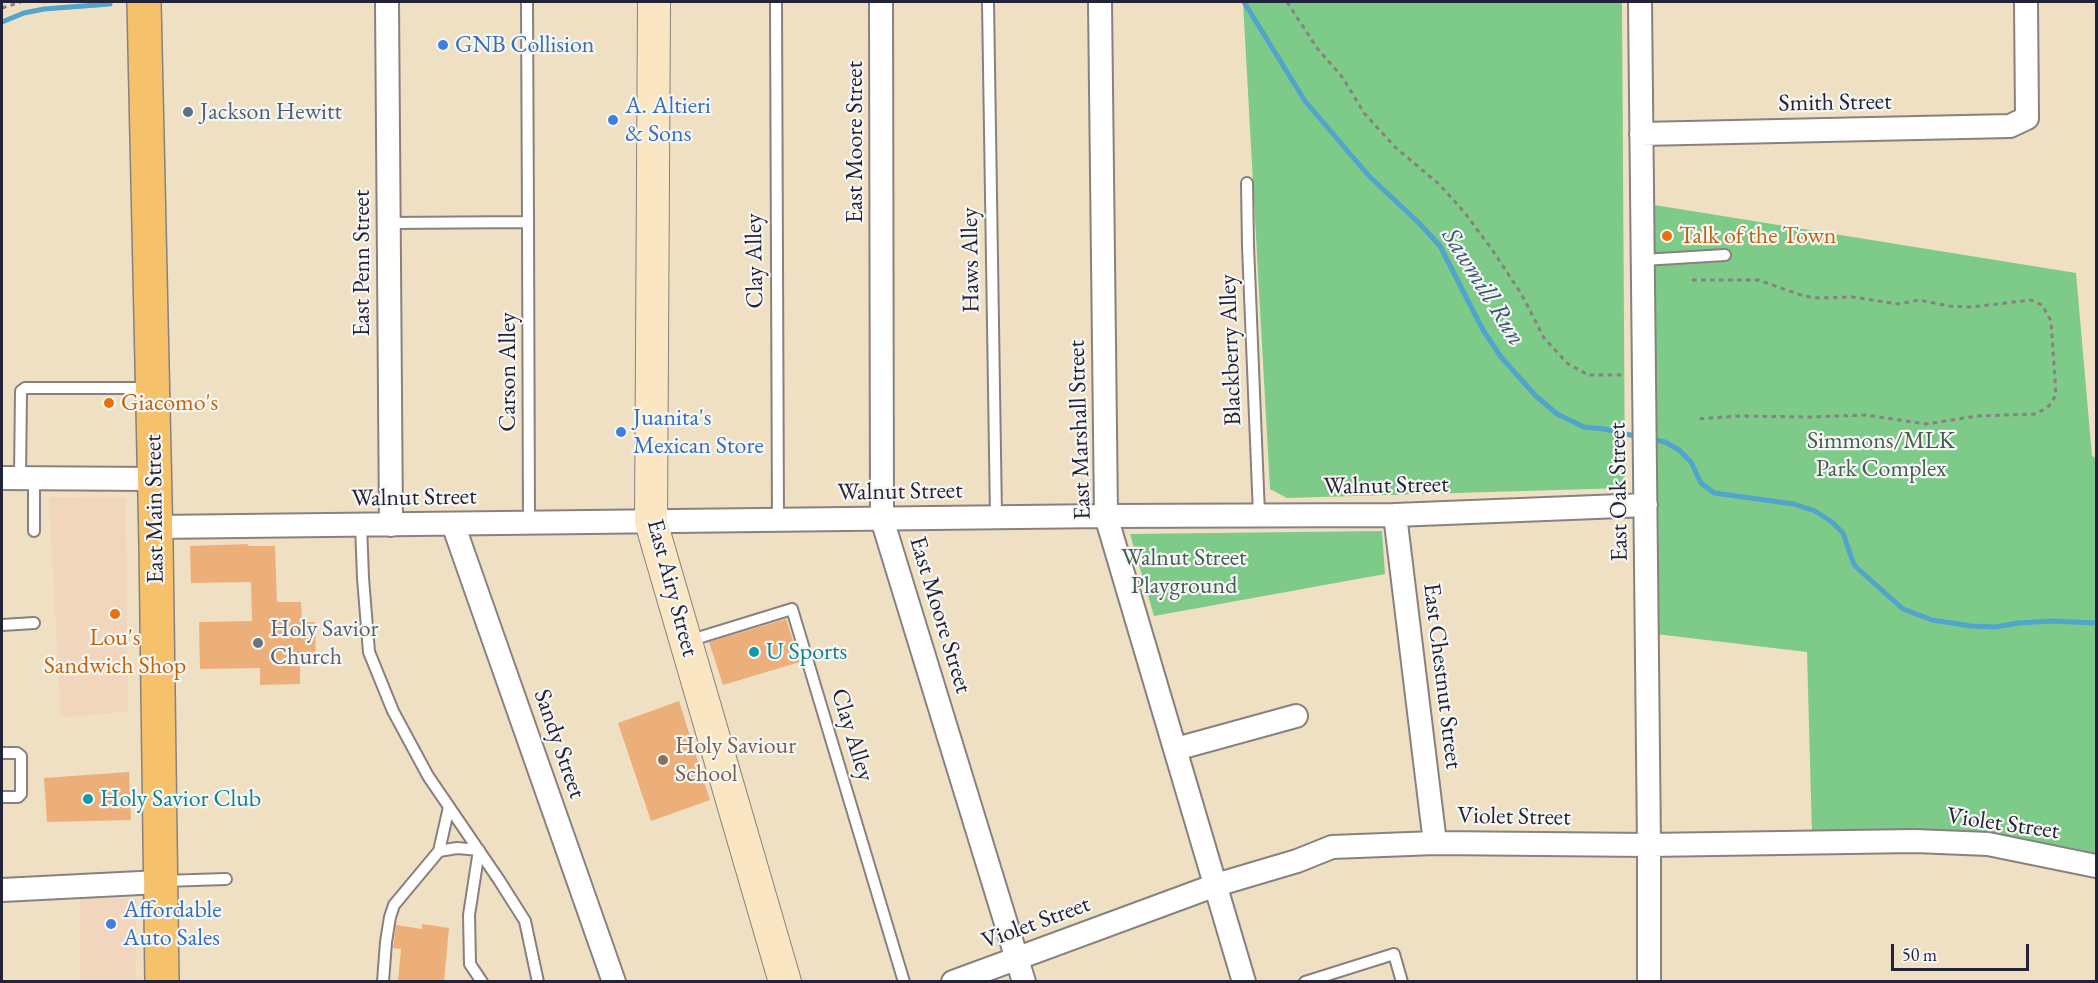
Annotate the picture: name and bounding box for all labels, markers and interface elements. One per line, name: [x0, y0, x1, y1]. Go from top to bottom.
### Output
place label: GNB Collision: [455, 31, 595, 59]
marker: GNB Collision: [436, 38, 450, 52]
street label: East Moore Street: [841, 61, 869, 223]
street label: Smith Street: [1778, 88, 1892, 118]
place label: A. Altieri & Sons: [625, 92, 711, 148]
place label: Jackson Hewitt: [200, 98, 342, 126]
marker: Jackson Hewitt: [181, 105, 195, 119]
marker: A. Altieri & Sons: [606, 113, 620, 127]
street label: East Penn Street: [348, 190, 376, 336]
street label: Haws Alley: [956, 207, 986, 313]
street label: Clay Alley: [740, 213, 770, 309]
water label: Sawmill Run: [1435, 222, 1531, 352]
place label: Talk of the Town: [1679, 222, 1837, 250]
marker: Talk of the Town: [1660, 229, 1674, 243]
street label: Blackberry Alley: [1214, 274, 1248, 426]
street label: Carson Alley: [494, 312, 522, 432]
street label: East Marshall Street: [1062, 340, 1098, 520]
place label: Giacomo's: [121, 389, 218, 417]
marker: Giacomo's: [102, 396, 116, 410]
place label: Juanita's Mexican Store: [633, 404, 764, 460]
street label: East Oak Street: [1603, 422, 1635, 562]
marker: Juanita's Mexican Store: [614, 425, 628, 439]
park label: Simmons/MLK Park Complex: [1807, 427, 1955, 483]
street label: East Main Street: [139, 434, 171, 584]
street label: Walnut Street: [1323, 471, 1449, 501]
street label: Walnut Street: [837, 477, 963, 507]
street label: Walnut Street: [351, 483, 477, 513]
street label: East Airy Street: [640, 516, 704, 660]
street label: East Moore Street: [902, 533, 978, 697]
park label: Walnut Street Playground: [1121, 544, 1247, 600]
street label: East Chestnut Street: [1416, 581, 1468, 771]
marker: Lou's Sandwich Shop: [108, 607, 122, 621]
place label: Holy Savior Church: [270, 615, 379, 671]
place label: Lou's Sandwich Shop: [44, 624, 186, 680]
marker: Holy Savior Church: [251, 636, 265, 650]
place label: U Sports: [766, 638, 847, 666]
marker: U Sports: [747, 645, 761, 659]
street label: Clay Alley: [824, 685, 880, 785]
street label: Sandy Street: [527, 686, 591, 802]
place label: Holy Saviour School: [675, 732, 796, 788]
marker: Holy Saviour School: [656, 753, 670, 767]
place label: Holy Savior Club: [100, 785, 261, 813]
marker: Holy Savior Club: [81, 792, 95, 806]
street label: Violet Street: [1457, 802, 1571, 832]
street label: Violet Street: [1945, 802, 2061, 846]
street label: Violet Street: [978, 890, 1094, 956]
place label: Affordable Auto Sales: [123, 896, 222, 952]
marker: Affordable Auto Sales: [104, 917, 118, 931]
scale bar: [1894, 932, 2032, 970]
text: 50 m: [1902, 943, 1937, 966]

